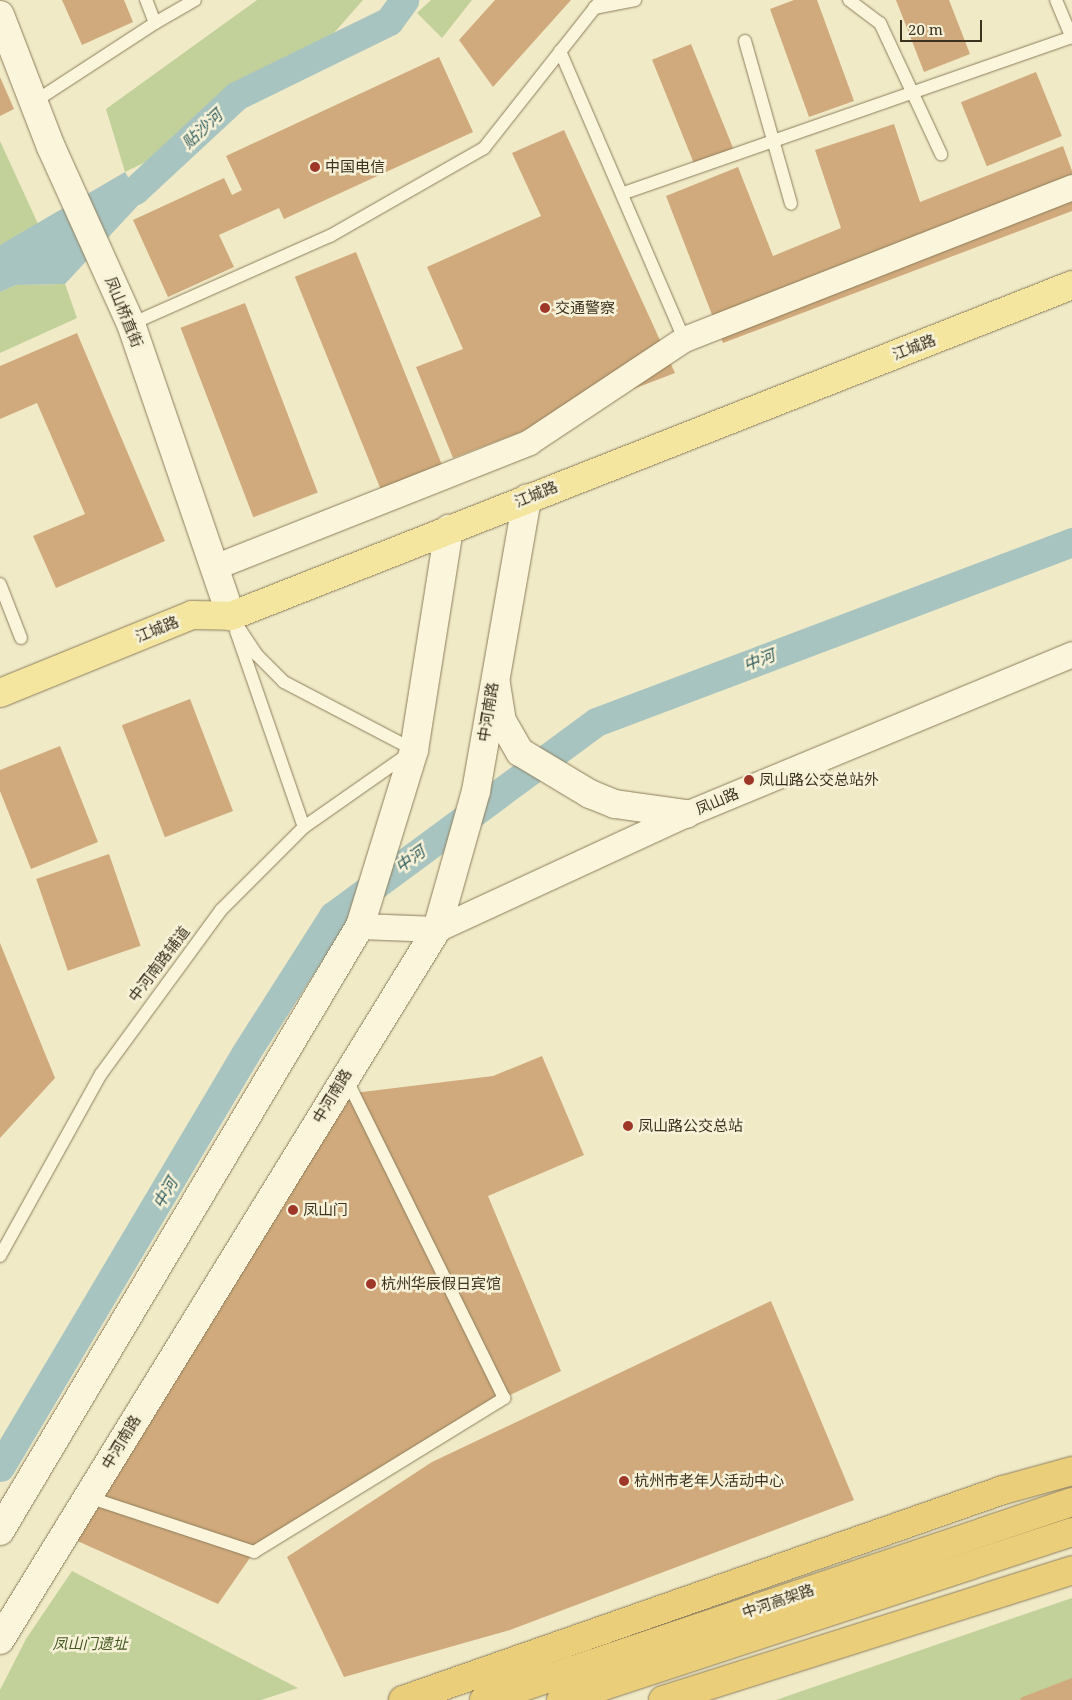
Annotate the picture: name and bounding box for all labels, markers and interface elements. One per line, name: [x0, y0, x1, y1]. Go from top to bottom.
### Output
scale bar: [902, 10, 984, 42]
text: 20 m: [908, 19, 943, 39]
water label: 贴沙河: [178, 106, 226, 152]
place label: 中国电信: [325, 158, 385, 176]
marker: 中国电信: [309, 161, 321, 173]
street label: 凤山桥直街: [102, 274, 146, 350]
place label: 交通警察: [555, 299, 615, 317]
marker: 交通警察: [539, 302, 551, 314]
street label: 江城路: [890, 331, 938, 363]
street label: 江城路: [512, 477, 560, 511]
street label: 江城路: [133, 612, 181, 646]
water label: 中河: [741, 645, 777, 675]
street label: 中河南路: [474, 681, 502, 743]
place label: 凤山路公交总站外: [759, 771, 879, 789]
marker: 凤山路公交总站外: [743, 774, 755, 786]
street label: 凤山路: [693, 784, 741, 818]
water label: 中河: [391, 842, 429, 876]
street label: 中河南路辅道: [125, 923, 193, 1005]
street label: 中河南路: [309, 1066, 355, 1126]
place label: 凤山路公交总站: [638, 1117, 743, 1135]
marker: 凤山路公交总站: [622, 1120, 634, 1132]
water label: 中河: [149, 1174, 181, 1212]
place label: 凤山门: [303, 1201, 348, 1219]
marker: 凤山门: [287, 1204, 299, 1216]
place label: 杭州华辰假日宾馆: [381, 1275, 501, 1293]
marker: 杭州华辰假日宾馆: [365, 1278, 377, 1290]
street label: 中河南路: [98, 1412, 144, 1472]
place label: 杭州市老年人活动中心: [634, 1472, 784, 1490]
marker: 杭州市老年人活动中心: [618, 1475, 630, 1487]
street label: 中河高架路: [740, 1580, 816, 1622]
park label: 凤山门遗址: [53, 1635, 127, 1653]

